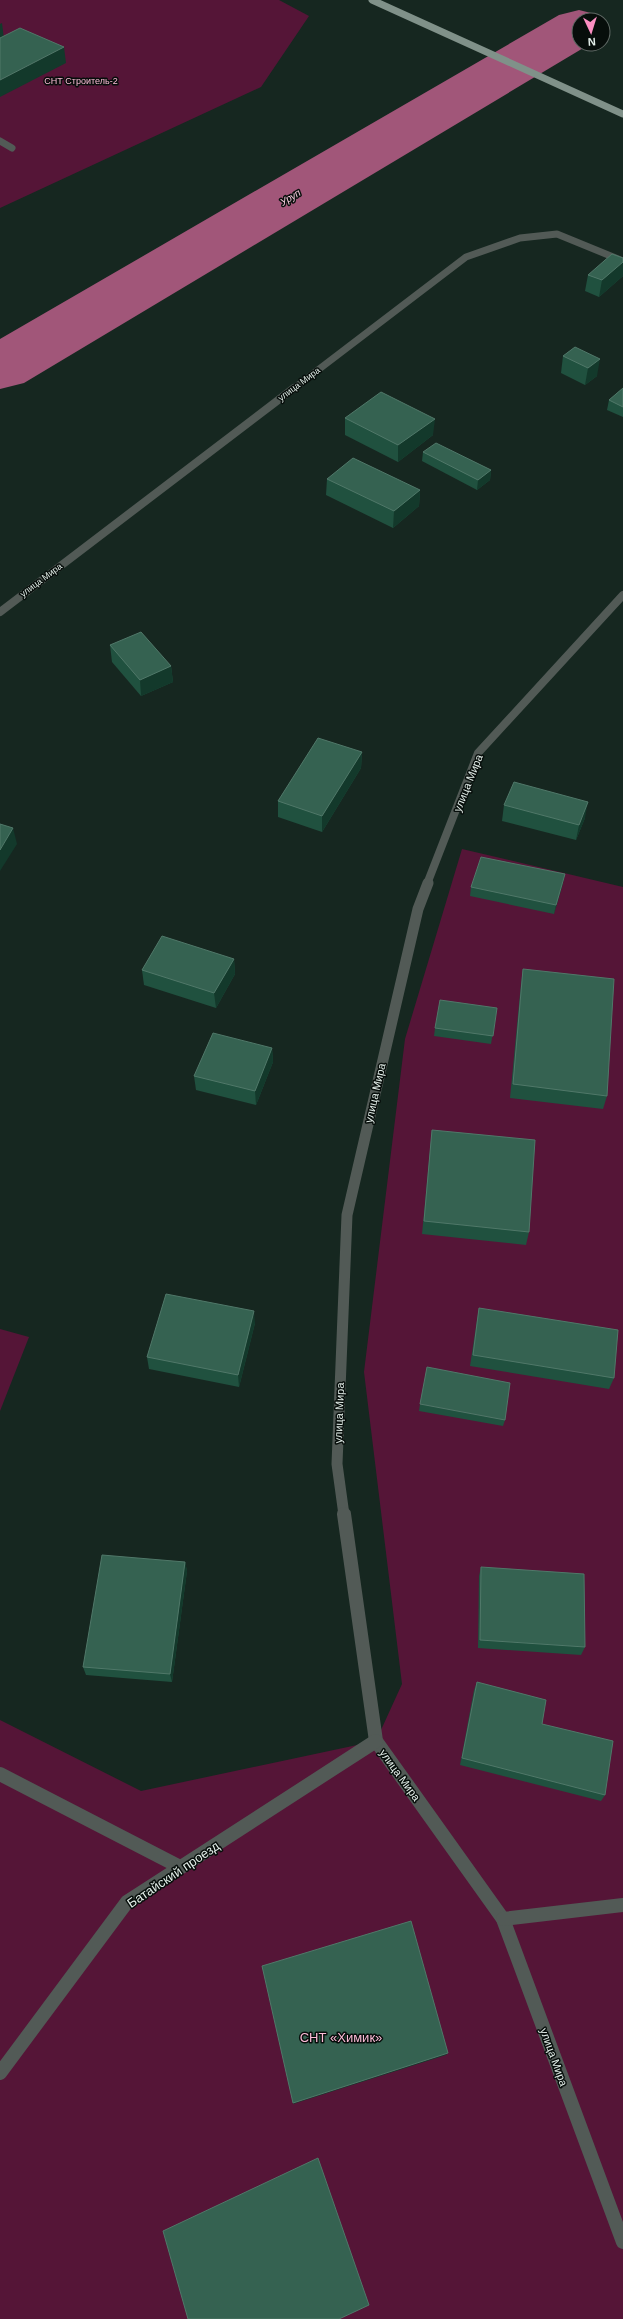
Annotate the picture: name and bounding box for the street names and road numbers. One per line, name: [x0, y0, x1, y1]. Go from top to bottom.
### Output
street label: улица Мира: [276, 365, 322, 403]
street label: улица Мира: [18, 561, 64, 599]
street label: улица Мира: [451, 752, 485, 813]
street label: улица Мира: [362, 1061, 388, 1124]
street label: улица Мира: [332, 1382, 346, 1444]
street label: улица Мира: [377, 1747, 423, 1804]
street label: Батайский проезд: [124, 1838, 222, 1911]
street label: улица Мира: [538, 2026, 570, 2088]

